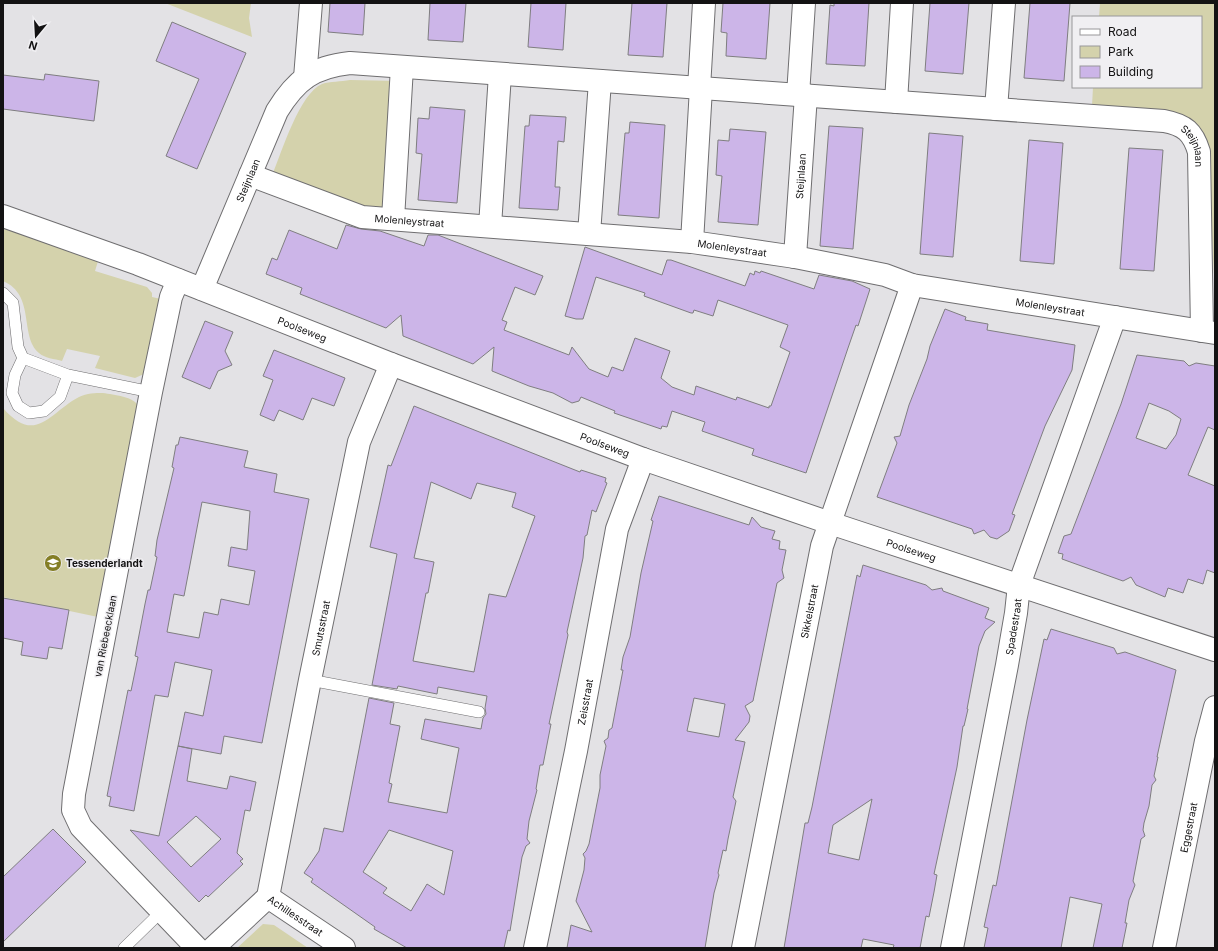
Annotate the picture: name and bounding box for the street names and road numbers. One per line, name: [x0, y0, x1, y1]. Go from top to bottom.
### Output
street label: Steijnlaan: [1179, 122, 1205, 167]
street label: Steijnlaan: [793, 153, 808, 199]
street label: Steijnlaan: [233, 157, 262, 204]
street label: Molenleystraat: [374, 212, 445, 229]
street label: Molenleystraat: [697, 237, 768, 259]
street label: Molenleystraat: [1015, 295, 1086, 318]
street label: Poolseweg: [276, 314, 329, 344]
street label: Poolseweg: [579, 430, 631, 459]
street label: Poolseweg: [885, 536, 938, 564]
street label: Sikkelstraat: [798, 583, 820, 639]
street label: van Riebeecklaan: [91, 594, 119, 678]
street label: Spadestraat: [1003, 597, 1024, 656]
street label: Smutsstraat: [309, 599, 332, 657]
street label: Zeisstraat: [575, 677, 595, 726]
street label: Eggestraat: [1178, 801, 1200, 854]
street label: Achillesstraat: [266, 893, 326, 939]

